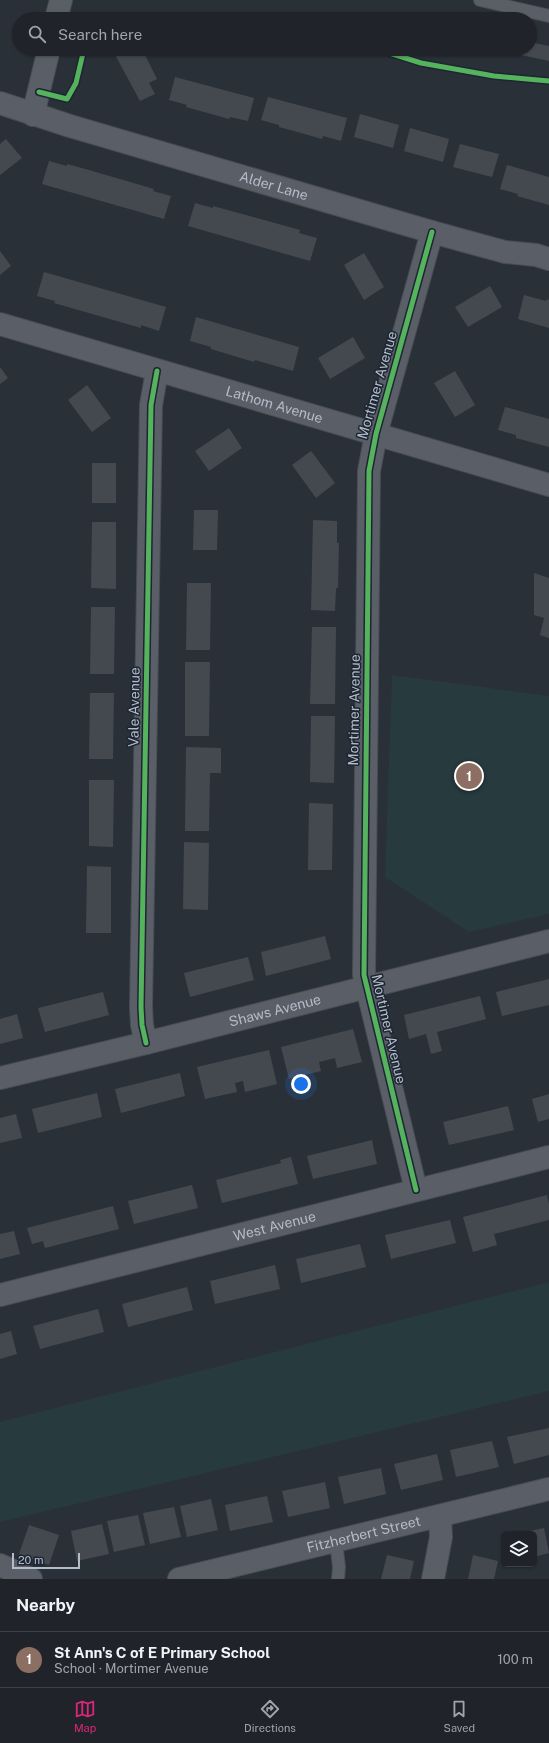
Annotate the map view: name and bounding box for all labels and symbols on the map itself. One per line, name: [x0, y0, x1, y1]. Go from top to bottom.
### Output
street label: Alder Lane: [238, 168, 310, 203]
street label: Mortimer Avenue: [354, 329, 400, 441]
street label: Lathom Avenue: [224, 383, 325, 426]
street label: Mortimer Avenue: [345, 654, 363, 766]
street label: Vale Avenue: [125, 667, 143, 747]
pin: 1: [456, 761, 482, 791]
street label: Mortimer Avenue: [369, 973, 409, 1085]
street label: Shaws Avenue: [227, 991, 323, 1030]
your location: [291, 1074, 311, 1094]
street label: West Avenue: [232, 1208, 317, 1244]
street label: Fitzherbert Street: [305, 1513, 422, 1556]
scale bar: [12, 1551, 80, 1570]

